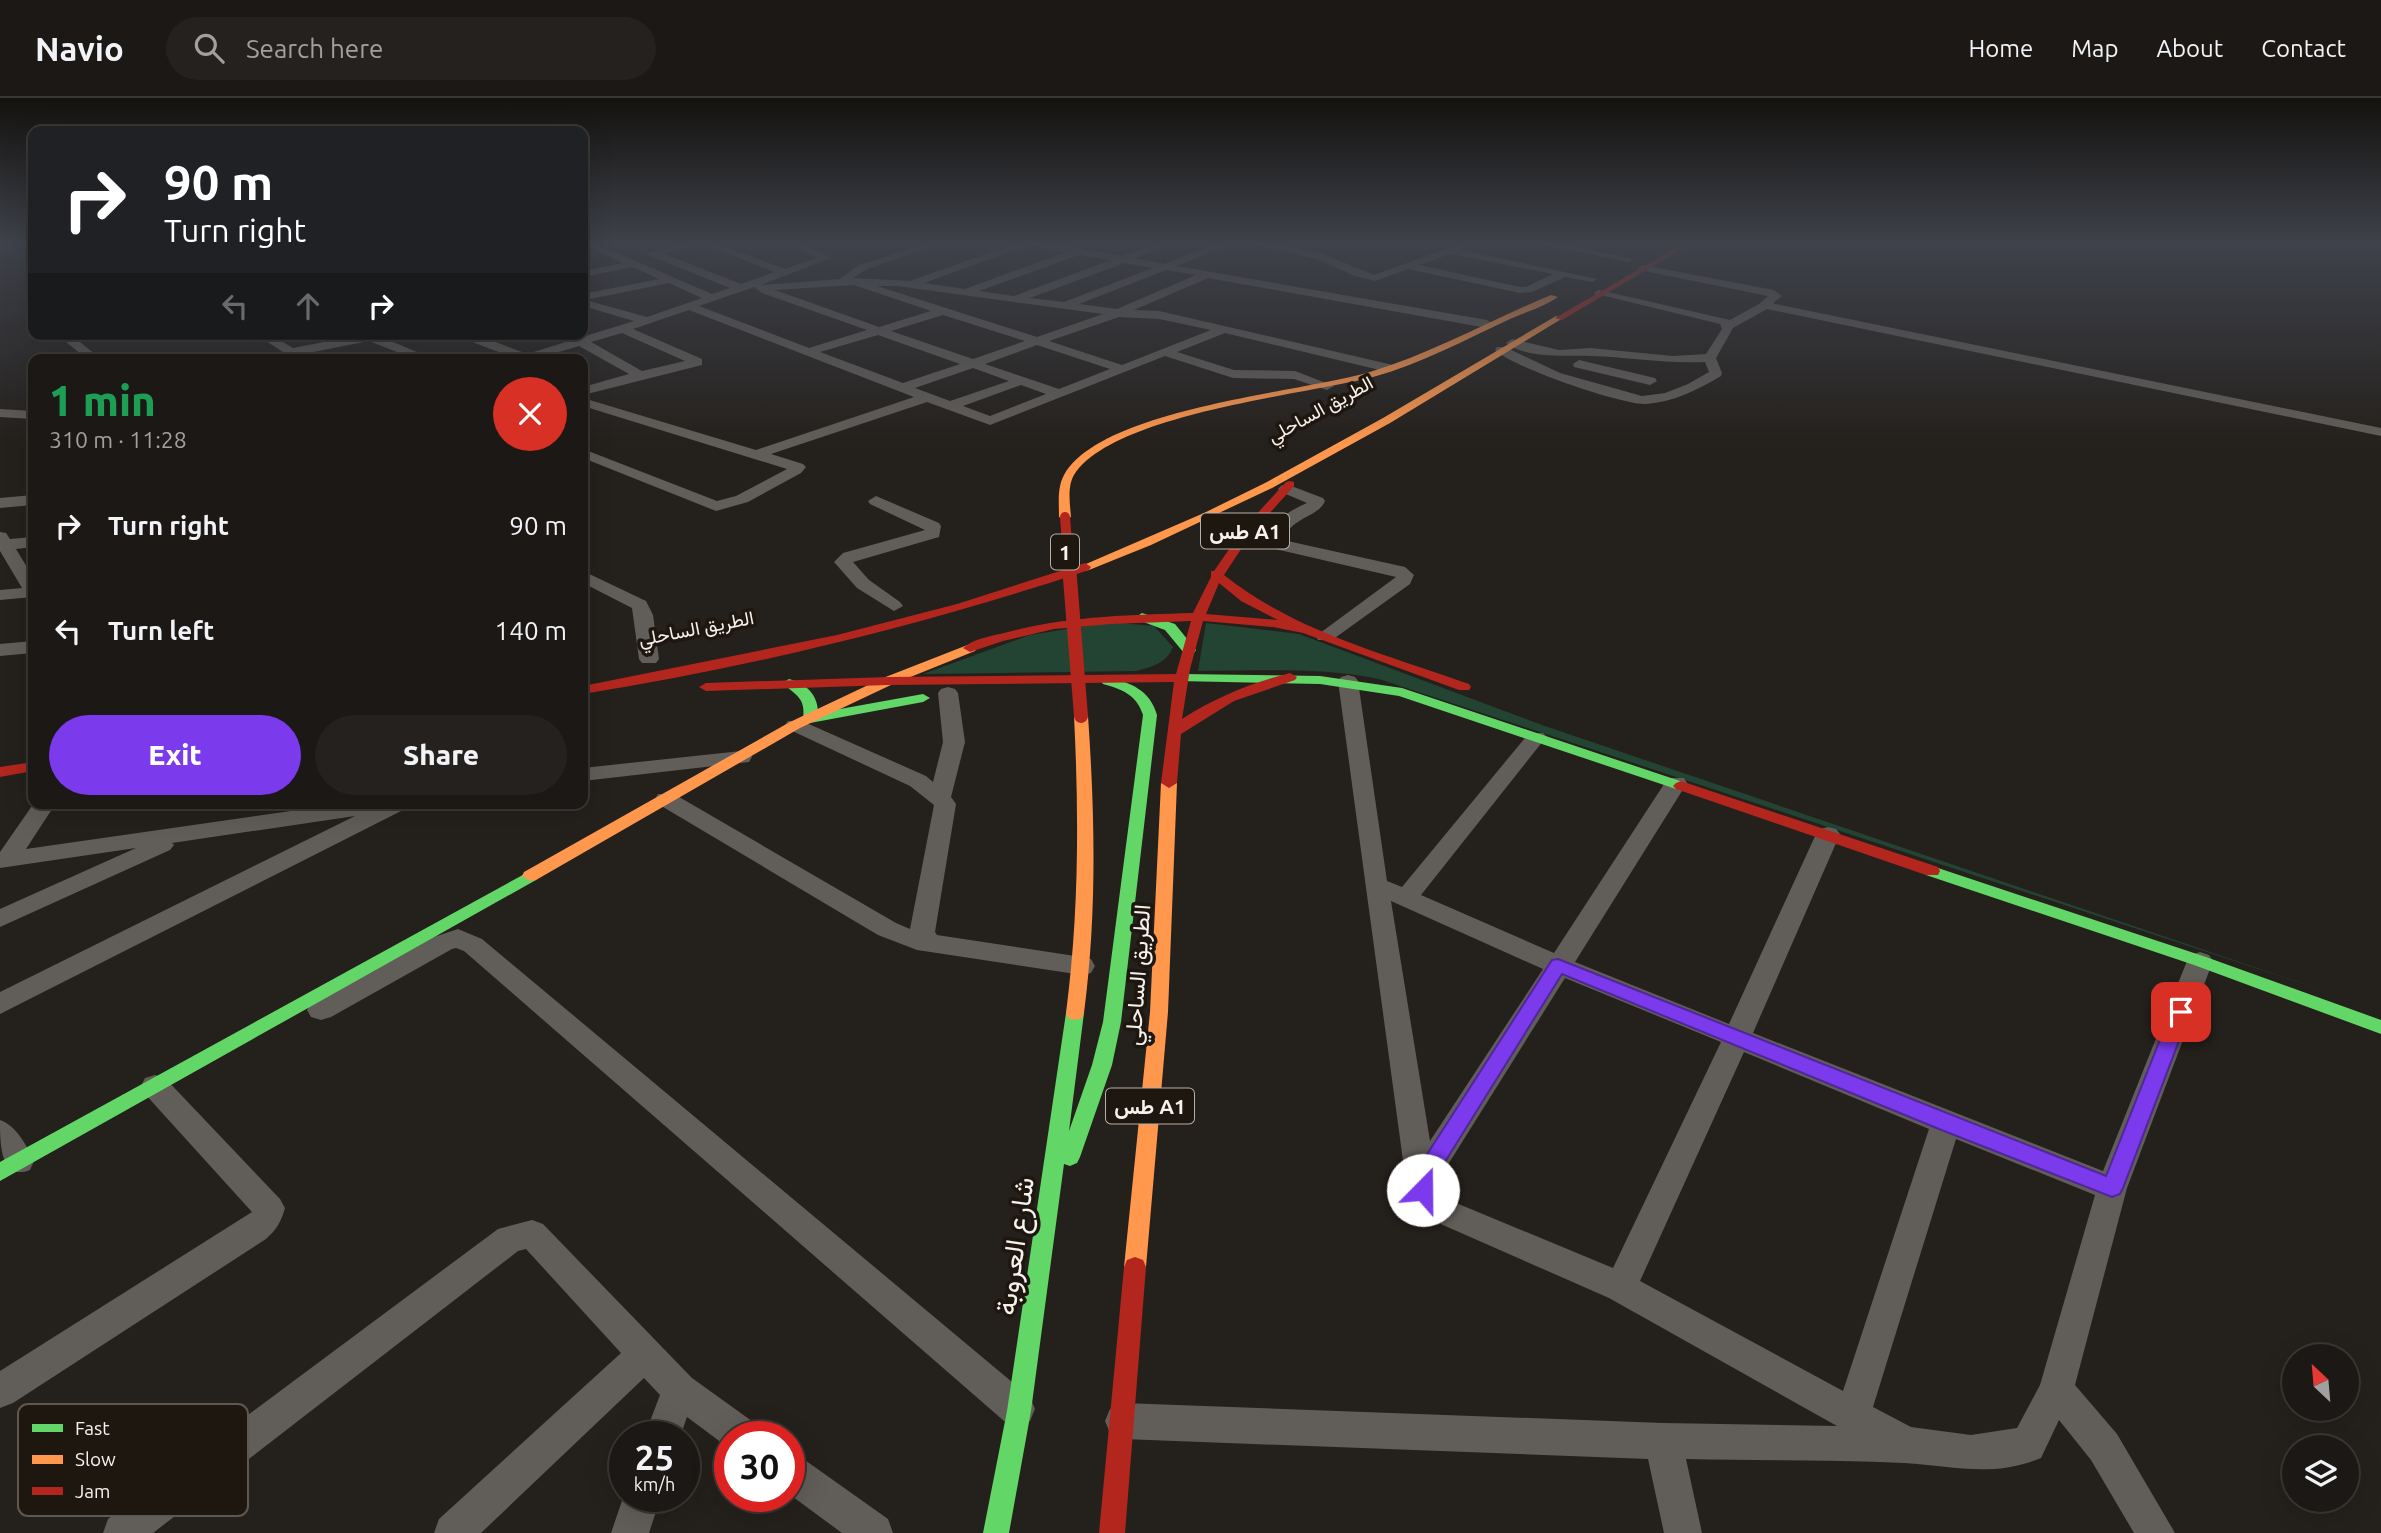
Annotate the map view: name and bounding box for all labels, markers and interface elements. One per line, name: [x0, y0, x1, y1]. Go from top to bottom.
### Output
search box: [166, 17, 656, 80]
icon: search: [190, 29, 228, 67]
text: Navio: [35, 30, 124, 67]
text: Search here: [246, 34, 383, 63]
text: Home: [1968, 35, 2033, 62]
text: Map: [2071, 35, 2118, 62]
text: About: [2156, 35, 2223, 62]
text: Contact: [2261, 35, 2346, 62]
icon: right: [49, 154, 140, 245]
text: 90 m: [164, 154, 273, 209]
text: Turn right: [164, 212, 306, 248]
icon: left: [216, 287, 254, 325]
icon: ahead: [289, 287, 327, 325]
icon: right: [362, 287, 400, 325]
street label: الطريق الساحلي: [1264, 371, 1379, 451]
text: 1 min: [49, 377, 156, 424]
button: close: [493, 377, 567, 451]
text: 310 m · 11:28: [49, 427, 187, 452]
icon: right: [49, 507, 87, 545]
text: Turn right: [108, 511, 229, 540]
text: 90 m: [509, 511, 567, 540]
road number: طس A1: [1201, 514, 1289, 548]
road number: 1: [1051, 534, 1079, 570]
street label: الطريق الساحلي: [636, 606, 756, 655]
icon: left: [49, 612, 87, 650]
text: Turn left: [108, 616, 214, 645]
text: 140 m: [495, 616, 567, 645]
button: Exit: [49, 715, 301, 795]
button: Share: [315, 715, 567, 795]
street label: الطريق الساحلي: [1120, 904, 1161, 1047]
pin: [2151, 982, 2211, 1042]
icon: arrive: [2162, 993, 2200, 1031]
road number: طس A1: [1106, 1088, 1194, 1124]
position arrow: [1386, 1153, 1460, 1227]
street label: شارع العروبة: [989, 1175, 1043, 1318]
north arrow: [2282, 1344, 2359, 1421]
map controls: [2282, 1344, 2359, 1512]
legend: [18, 1404, 248, 1516]
text: Fast: [75, 1417, 110, 1439]
speed limit sign: 30: [714, 1421, 805, 1512]
button: layers: [2282, 1435, 2359, 1512]
text: 25: [635, 1437, 674, 1477]
text: Slow: [75, 1448, 116, 1470]
text: km/h: [634, 1474, 675, 1494]
text: Jam: [75, 1480, 111, 1502]

